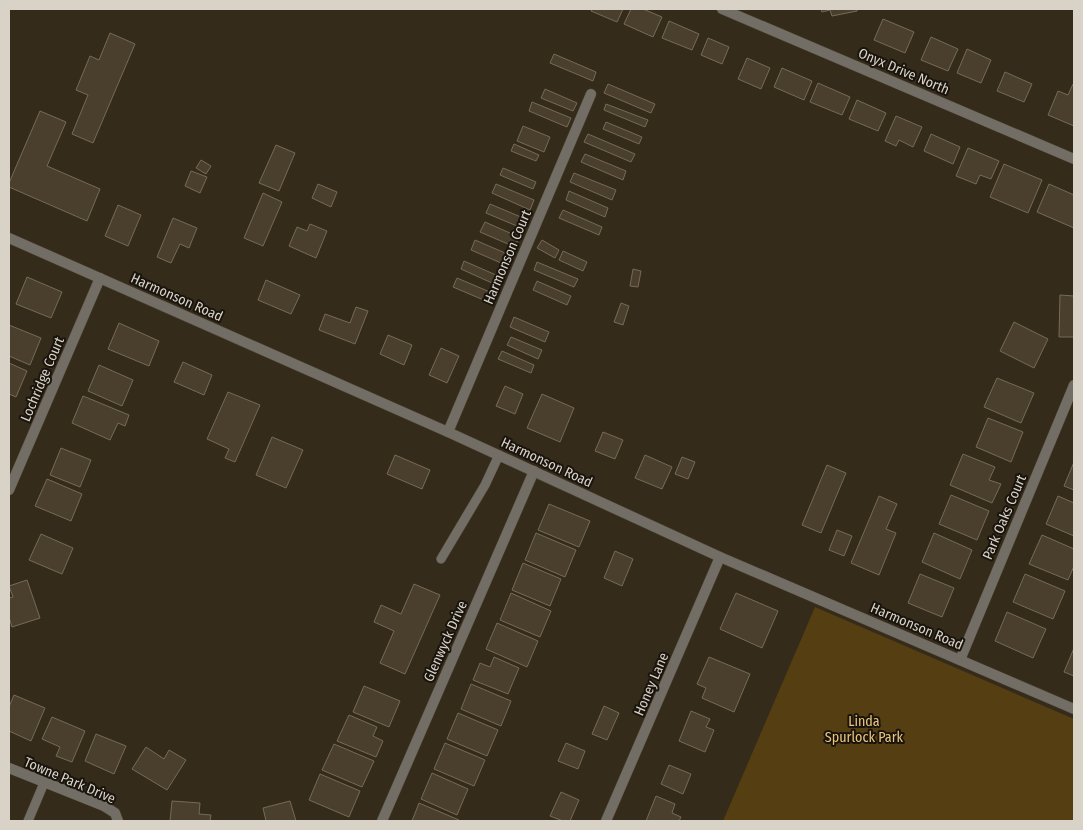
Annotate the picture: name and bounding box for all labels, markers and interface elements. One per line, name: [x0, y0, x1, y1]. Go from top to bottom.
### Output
street label: Onyx Drive North: [856, 45, 952, 98]
street label: Harmonson Court: [480, 207, 535, 307]
street label: Harmonson Road: [128, 270, 225, 325]
street label: Lochridge Court: [17, 334, 68, 424]
street label: Harmonson Road: [498, 434, 595, 491]
street label: Park Oaks Court: [979, 472, 1030, 562]
street label: Glenwyck Drive: [420, 598, 471, 684]
street label: Harmonson Road: [868, 599, 966, 654]
street label: Honey Lane: [631, 650, 672, 718]
park label: Linda Spurlock Park: [825, 713, 904, 746]
street label: Towne Park Drive: [22, 754, 118, 807]

